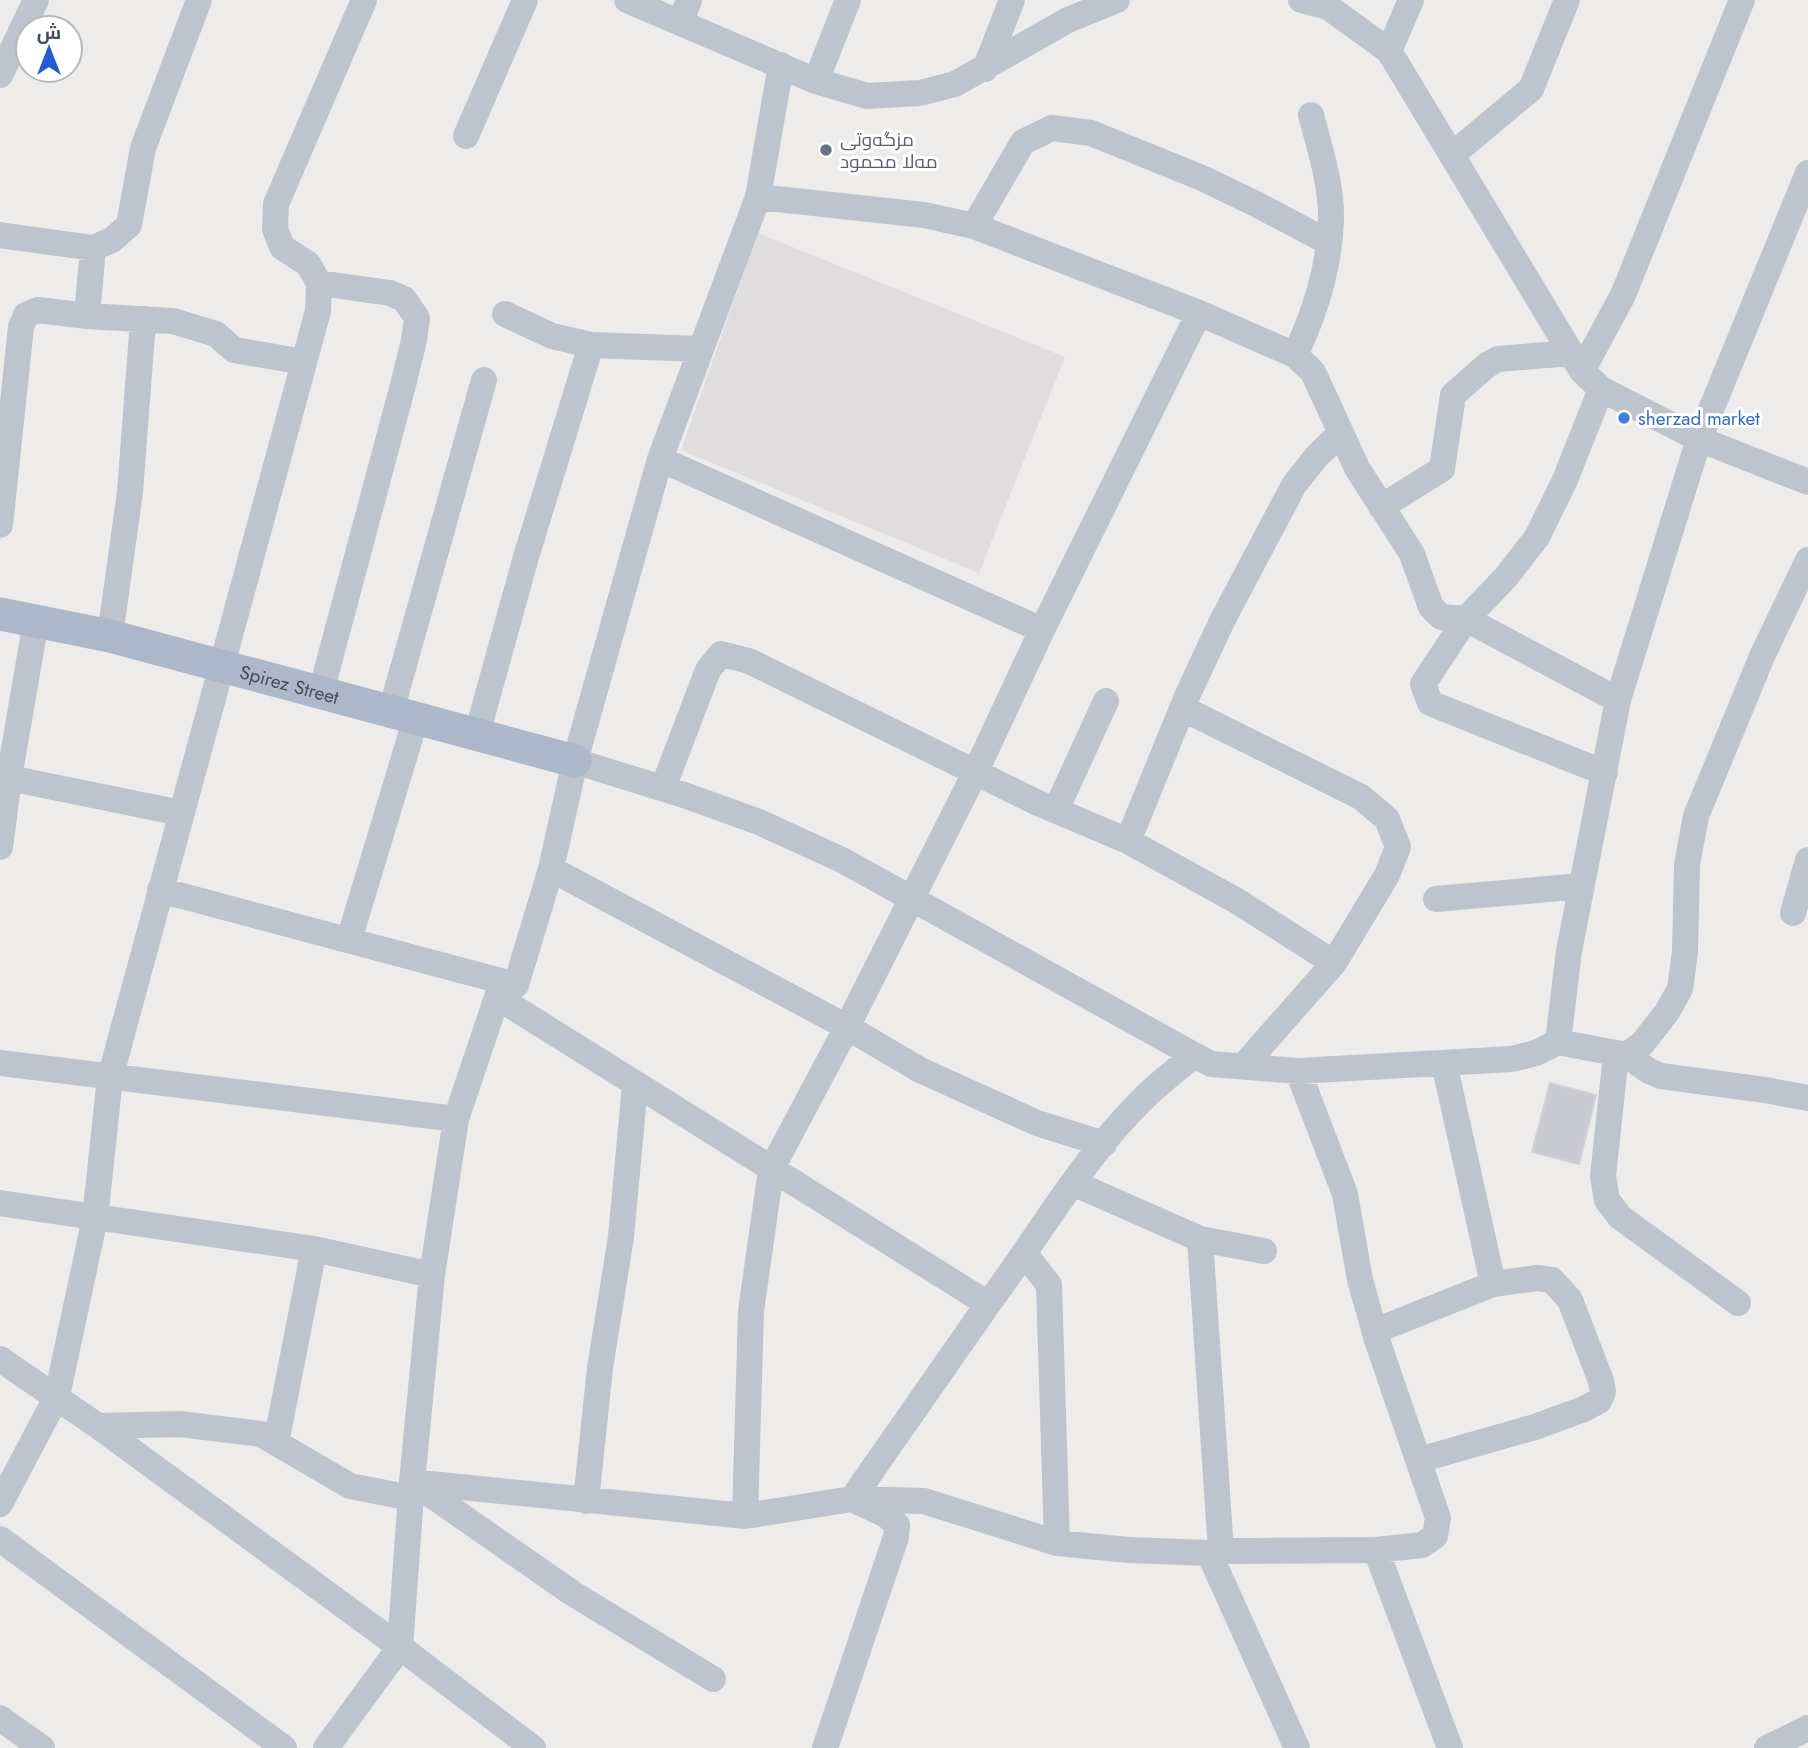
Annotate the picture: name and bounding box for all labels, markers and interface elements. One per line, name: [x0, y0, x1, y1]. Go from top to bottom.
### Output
north arrow: [14, 14, 84, 84]
text: ش: [37, 19, 61, 46]
place label: مزگه‌وتی مه‌لا محمود: [840, 126, 938, 175]
marker: مزگه‌وتی مه‌لا محمود: [818, 142, 834, 158]
place label: sherzad market: [1638, 405, 1760, 432]
marker: sherzad market: [1616, 410, 1632, 426]
street label: Spirez Street: [237, 658, 343, 711]

